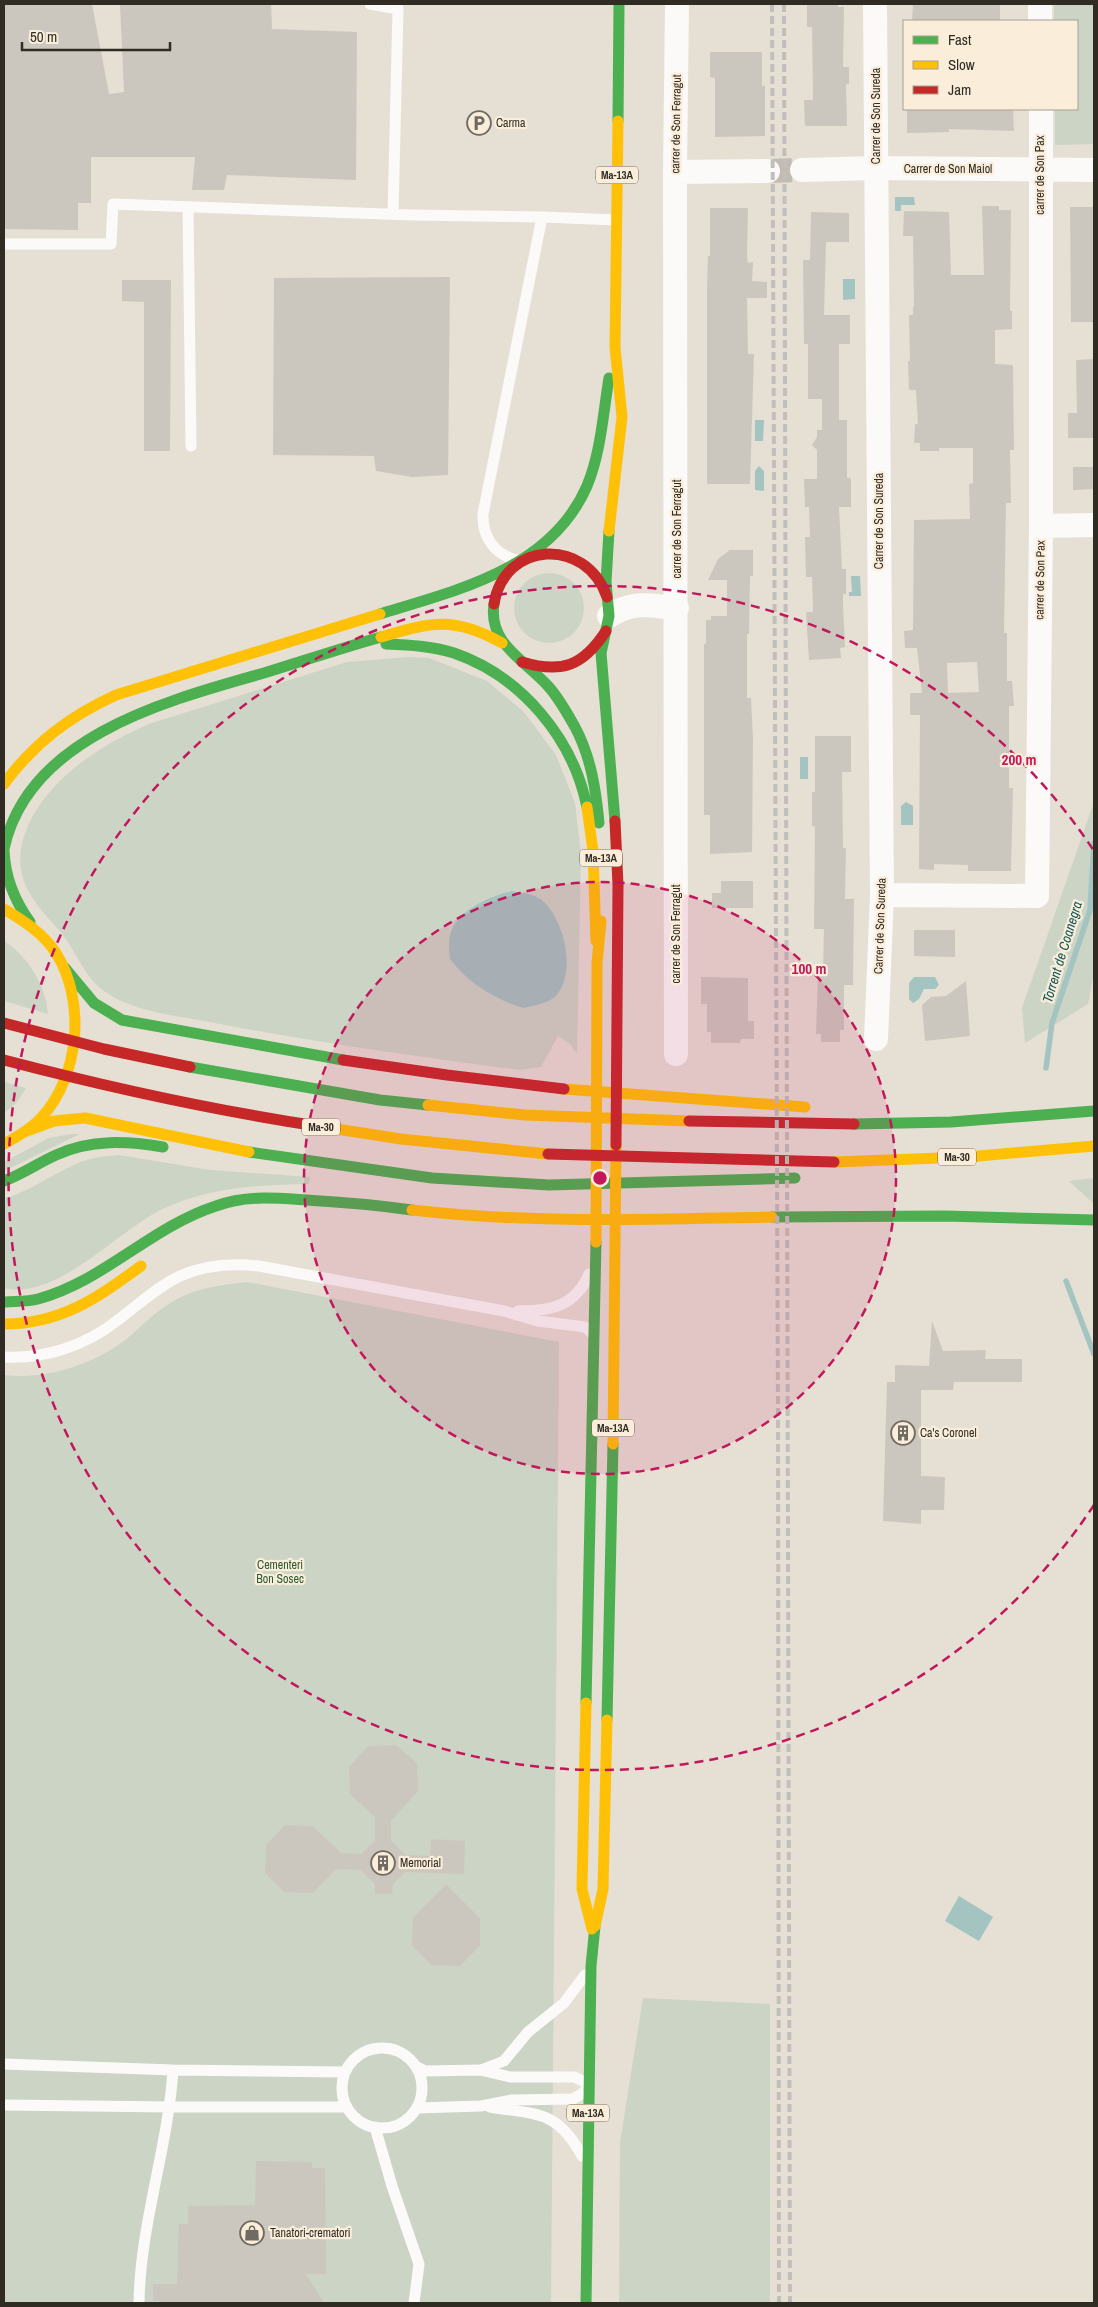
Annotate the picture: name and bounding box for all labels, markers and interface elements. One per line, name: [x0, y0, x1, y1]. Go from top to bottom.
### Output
scale bar: [22, 20, 170, 52]
legend: [903, 20, 1078, 110]
text: 50 m: [30, 26, 57, 47]
text: Fast: [948, 29, 972, 50]
text: Slow: [948, 54, 975, 75]
street label: Carrer de Son Sureda: [868, 67, 884, 164]
street label: carrer de Son Ferragut: [667, 74, 685, 174]
text: Jam: [948, 79, 971, 100]
parking icon: Carma: [466, 110, 492, 136]
place label: Carma: [496, 115, 526, 131]
street label: carrer de Son Pax: [1032, 135, 1048, 215]
street label: Carrer de Son Maiol: [904, 161, 992, 177]
road number: Ma-13A: [596, 166, 638, 184]
street label: Carrer de Son Sureda: [871, 472, 887, 569]
street label: carrer de Son Ferragut: [669, 479, 685, 579]
street label: carrer de Son Pax: [1031, 540, 1049, 620]
text: 200 m: [1002, 749, 1036, 770]
road number: Ma-13A: [580, 850, 622, 866]
street label: Carrer de Son Sureda: [870, 877, 890, 974]
street label: carrer de Son Ferragut: [668, 884, 684, 984]
water label: Torrent de Coanegra: [1038, 899, 1086, 1005]
text: 100 m: [792, 958, 826, 979]
road number: Ma-30: [302, 1118, 340, 1136]
road number: Ma-30: [938, 1148, 976, 1166]
centre of rings: [591, 1169, 609, 1187]
road number: Ma-13A: [592, 1420, 634, 1436]
building icon: Ca's Coronel: [890, 1420, 916, 1446]
place label: Ca's Coronel: [920, 1425, 977, 1441]
park label: Cementeri Bon Sosec: [256, 1557, 304, 1587]
building icon: Memorial: [370, 1850, 396, 1876]
place label: Memorial: [400, 1855, 441, 1871]
road number: Ma-13A: [567, 2104, 609, 2122]
shop icon: Tanatori-crematori: [239, 2220, 265, 2246]
place label: Tanatori-crematori: [270, 2225, 351, 2241]

